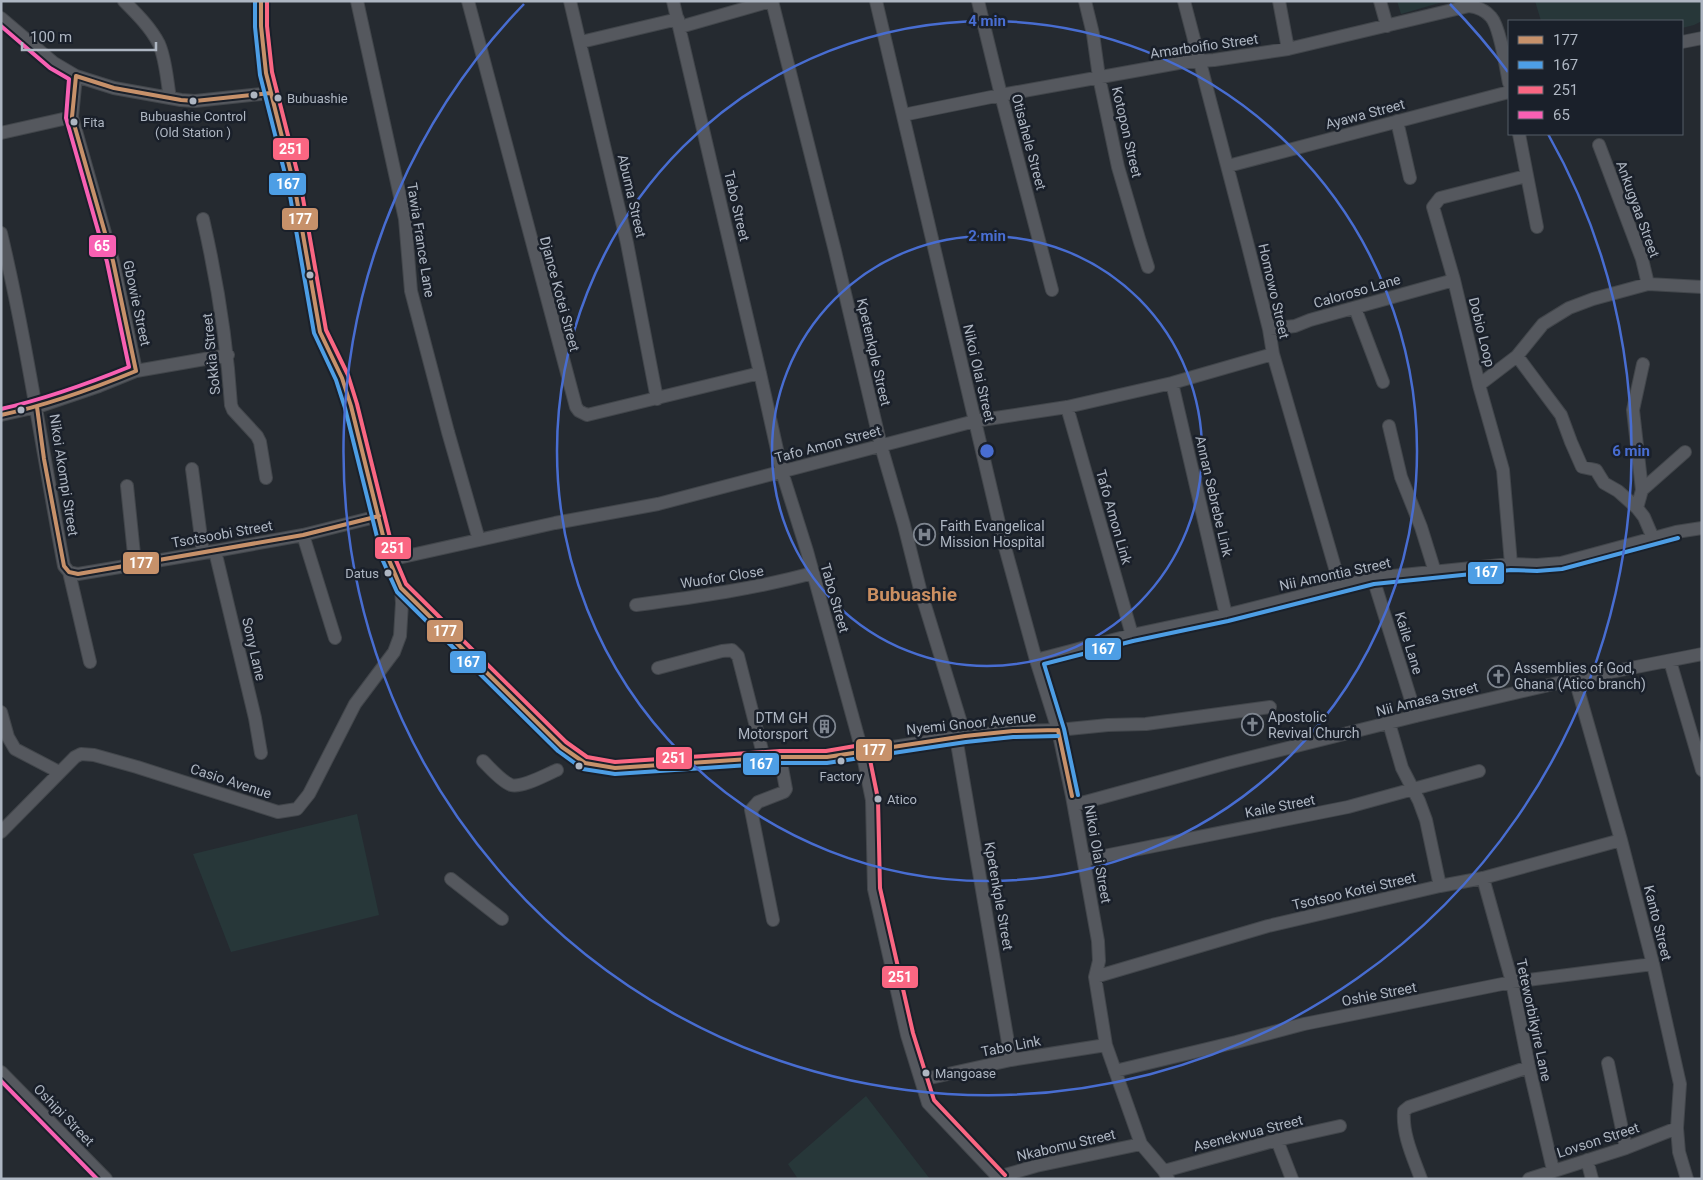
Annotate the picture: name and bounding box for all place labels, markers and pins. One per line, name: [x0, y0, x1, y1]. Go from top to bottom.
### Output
unlabelled marker: [249, 90, 259, 100]
place label: Bubuashie: [287, 91, 348, 106]
marker: Bubuashie: [273, 93, 283, 103]
marker: Bubuashie Control (Old Station ): [188, 96, 198, 106]
place label: Bubuashie Control (Old Station ): [140, 109, 246, 140]
place label: Fita: [83, 115, 105, 130]
marker: Fita: [69, 117, 79, 127]
unlabelled marker: [305, 270, 315, 280]
unlabelled marker: [16, 405, 26, 415]
centre of rings: [978, 442, 996, 460]
place label: Faith Evangelical Mission Hospital: [940, 518, 1045, 550]
hospital icon: Faith Evangelical Mission Hospital: [912, 522, 936, 546]
place label: Datus: [345, 566, 379, 581]
marker: Datus: [383, 568, 393, 578]
place label: Assemblies of God, Ghana (Atico branch): [1514, 660, 1646, 693]
church icon: Assemblies of God, Ghana (Atico branch): [1486, 664, 1510, 688]
place label: Apostolic Revival Church: [1268, 709, 1360, 741]
place label: DTM GH Motorsport: [738, 710, 808, 742]
church icon: Apostolic Revival Church: [1240, 713, 1264, 737]
building icon: DTM GH Motorsport: [812, 714, 836, 738]
marker: Factory: [836, 756, 846, 766]
unlabelled marker: [574, 761, 584, 771]
place label: Factory: [819, 769, 863, 784]
place label: Atico: [887, 792, 917, 807]
marker: Atico: [873, 794, 883, 804]
place label: Mangoase: [935, 1066, 996, 1081]
marker: Mangoase: [921, 1068, 931, 1078]

